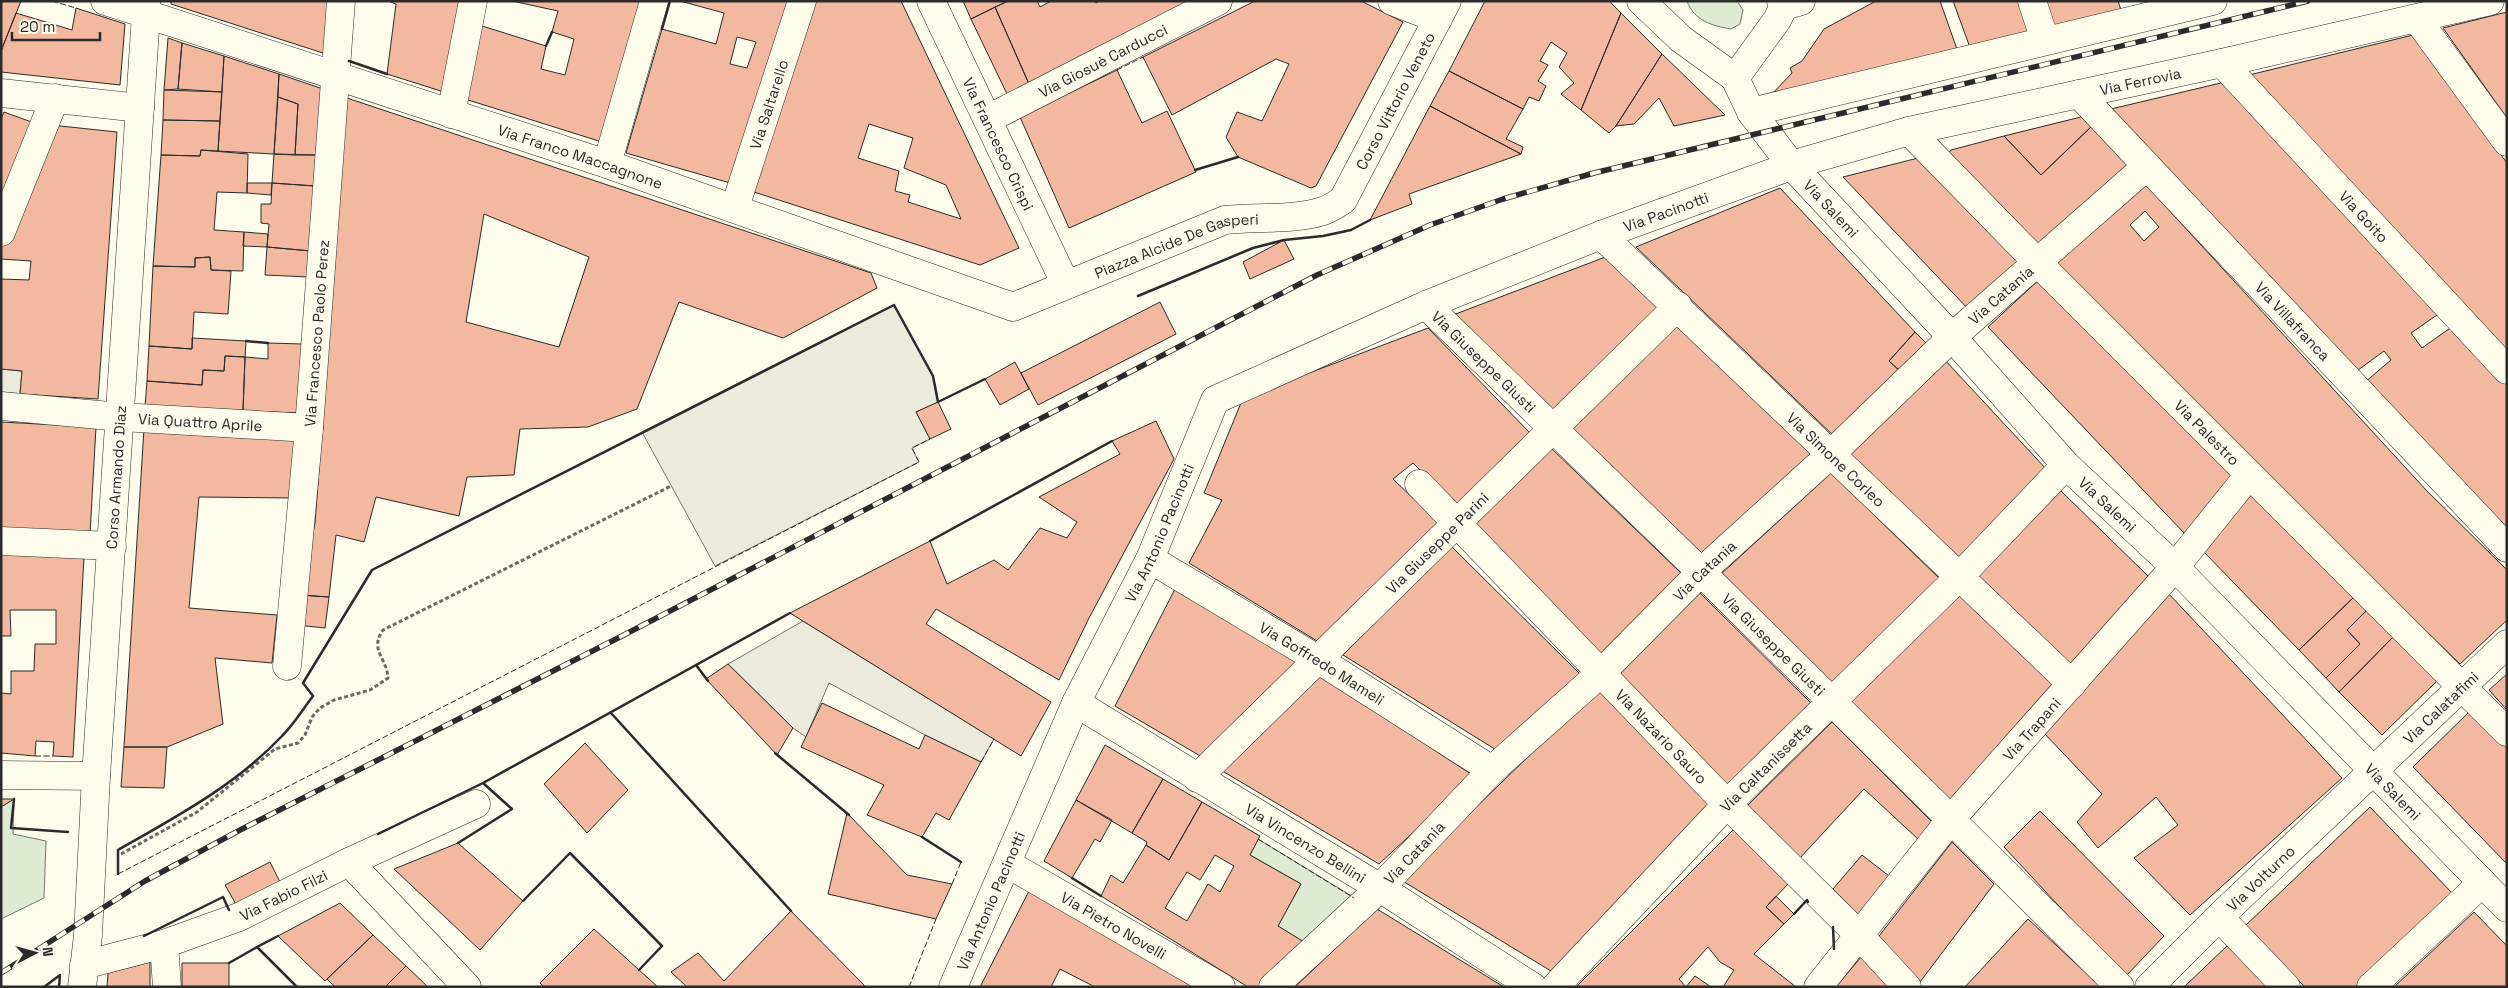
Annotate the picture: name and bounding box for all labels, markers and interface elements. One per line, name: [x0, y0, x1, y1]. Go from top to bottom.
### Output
scale bar: [12, 10, 100, 42]
text: 20 m: [20, 17, 55, 36]
street label: Via Giosuè Carducci: [1035, 19, 1170, 101]
street label: Corso Vittorio Veneto: [1351, 29, 1439, 173]
street label: Via Saltarello: [745, 57, 792, 152]
street label: Via Ferrovia: [2098, 63, 2183, 99]
street label: Via Francesco Crispi: [959, 74, 1039, 213]
street label: Via Franco Maccagnone: [495, 120, 666, 192]
street label: Via Salemi: [1800, 175, 1863, 241]
street label: Via Goito: [2335, 186, 2393, 246]
street label: Via Pacinotti: [1621, 187, 1711, 236]
street label: Piazza Alcide De Gasperi: [1091, 209, 1259, 282]
street label: Via Francesco Paolo Perez: [300, 239, 333, 428]
street label: Via Catania: [1964, 261, 2037, 328]
street label: Via Villafranca: [2251, 278, 2335, 365]
street label: Via Giuseppe Giusti: [1428, 306, 1540, 416]
street label: Via Palestro: [2171, 396, 2244, 469]
street label: Corso Armando Diaz: [101, 405, 130, 550]
street label: Via Simone Corleo: [1783, 408, 1889, 511]
street label: Via Quattro Aprile: [138, 409, 263, 435]
street label: Via Antonio Pacinotti: [1120, 461, 1198, 605]
street label: Via Salemi: [2075, 472, 2141, 536]
street label: Via Giuseppe Parini: [1381, 488, 1492, 597]
street label: Via Catania: [1668, 535, 1740, 605]
street label: Via Giuseppe Giusti: [1718, 589, 1830, 700]
street label: Via Goffredo Mameli: [1256, 617, 1388, 709]
street label: Via Calatafimi: [2399, 667, 2482, 747]
street label: Via Nazario Sauro: [1612, 685, 1712, 788]
street label: Via Trapani: [1998, 693, 2064, 764]
street label: Via Caltanissetta: [1716, 717, 1816, 815]
street label: Via Salemi: [2361, 759, 2425, 824]
street label: Via Vincenzo Bellini: [1242, 799, 1370, 887]
street label: Via Catania: [1379, 816, 1449, 888]
street label: Via Antonio Pacinotti: [952, 828, 1029, 973]
street label: Via Volturno: [2222, 841, 2299, 915]
street label: Via Fabio Filzi: [236, 865, 330, 925]
street label: Via Pietro Novelli: [1057, 887, 1170, 963]
north arrow: [10, 928, 60, 978]
text: N: [38, 946, 57, 957]

